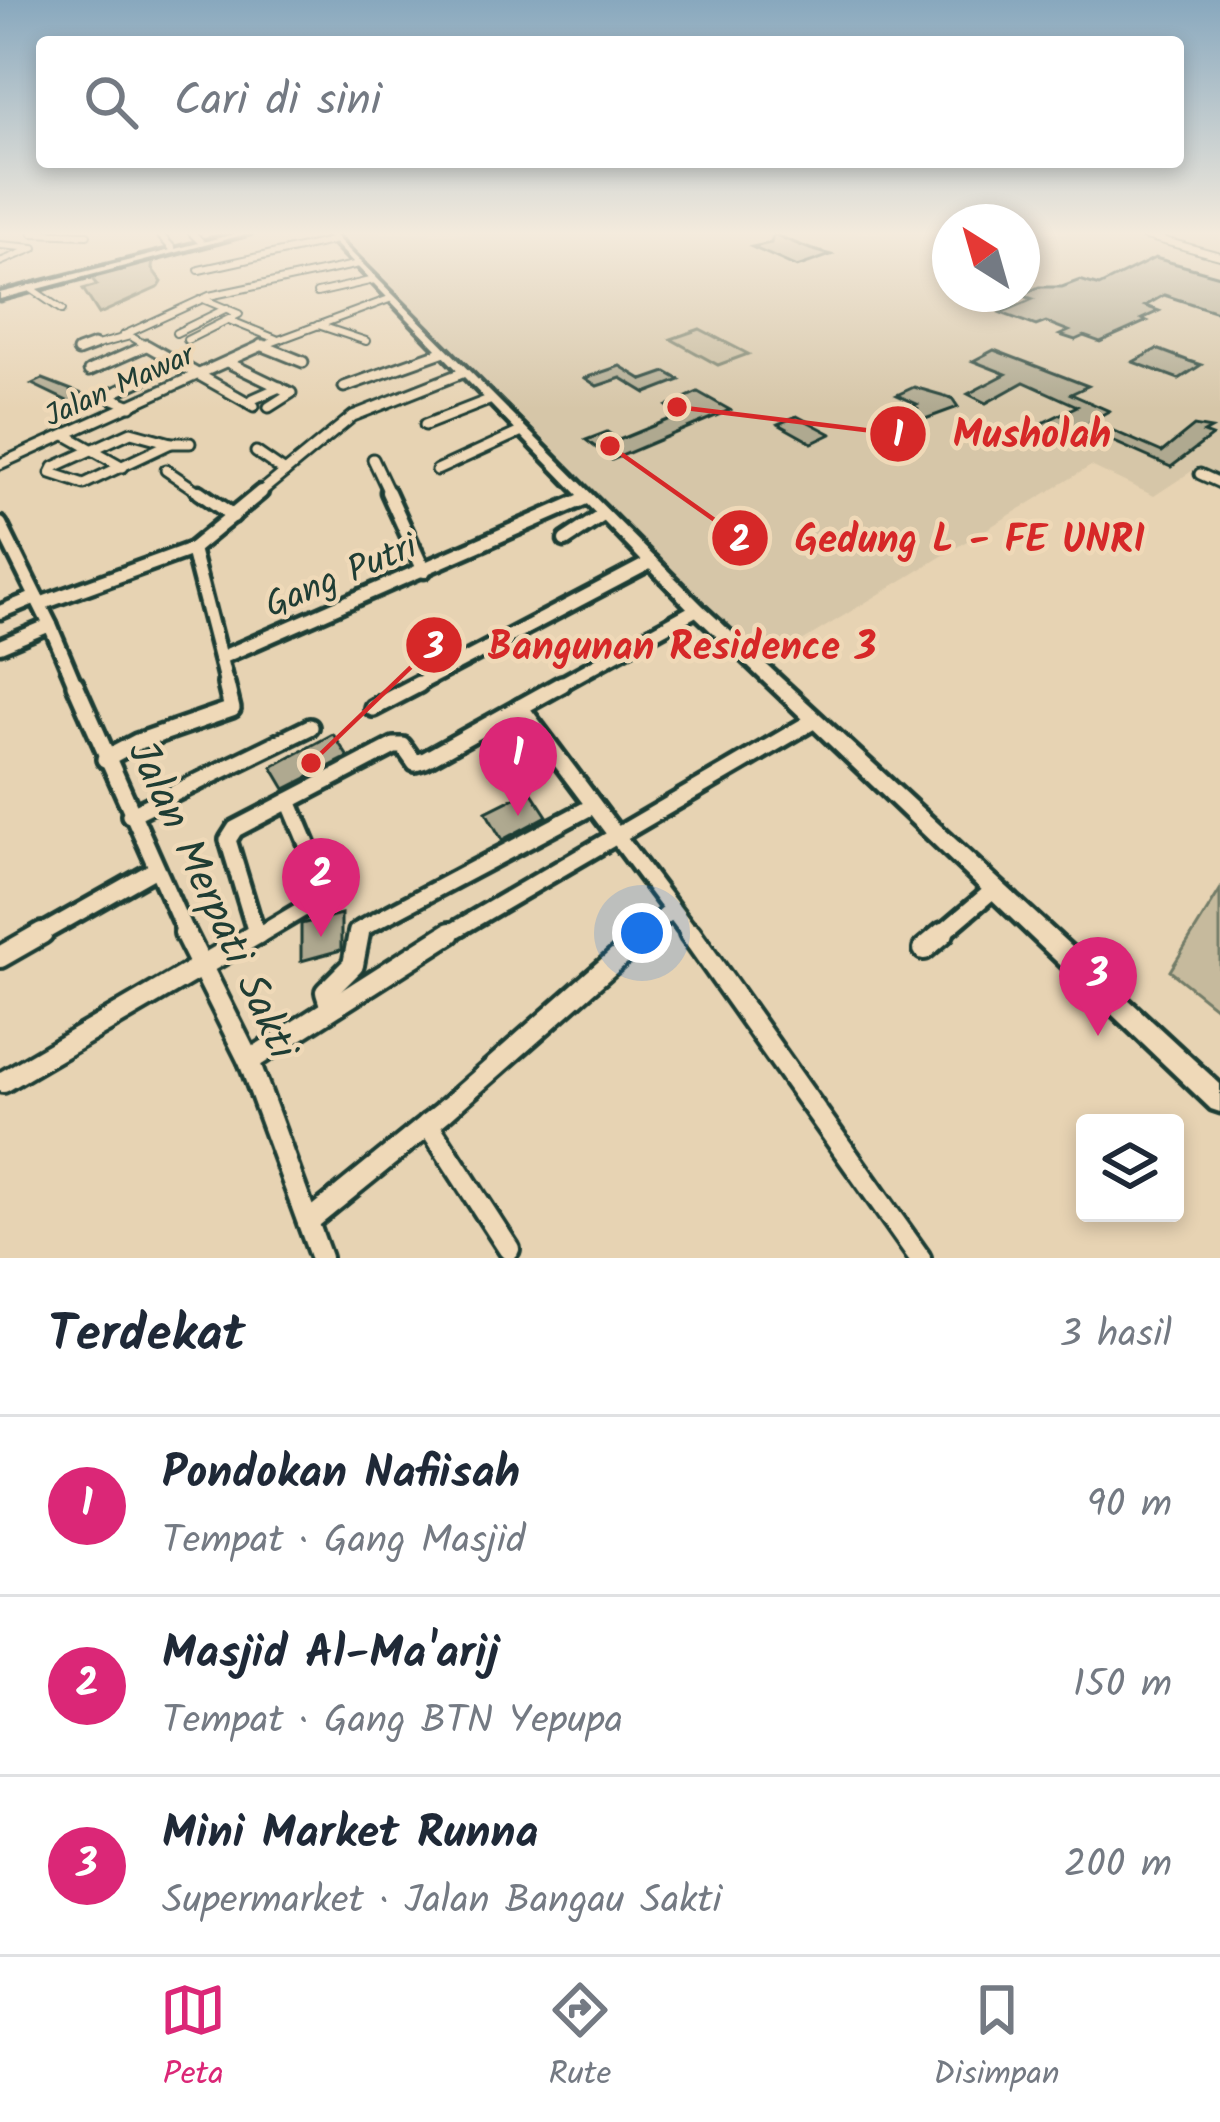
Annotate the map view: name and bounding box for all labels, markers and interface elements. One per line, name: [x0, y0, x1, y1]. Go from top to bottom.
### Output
search box: [36, 36, 1184, 168]
text: Cari di sini: [174, 66, 382, 138]
icon: search: [78, 69, 144, 135]
north arrow: [932, 204, 1040, 312]
street label: Jalan Mawar: [37, 332, 204, 441]
callout: Musholah: [868, 396, 1135, 471]
text: Musholah: [953, 406, 1111, 468]
text: 1: [893, 408, 904, 465]
callout: Gedung L - FE UNRI: [710, 501, 1169, 576]
text: Gedung L - FE UNRI: [795, 511, 1145, 573]
text: 2: [730, 513, 751, 570]
street label: Gang Putri: [256, 519, 428, 635]
callout: Bangunan Residence 3: [404, 608, 900, 683]
text: Bangunan Residence 3: [488, 618, 876, 680]
text: 3: [423, 620, 444, 677]
pin: 1: [479, 717, 557, 816]
street label: Jalan Merpati Sakti: [107, 730, 315, 1073]
pin: 2: [282, 838, 360, 937]
your location: [612, 903, 672, 963]
pin: 3: [1059, 937, 1137, 1036]
map controls: [1076, 1114, 1184, 1222]
button: layers: [1076, 1114, 1184, 1222]
text: Terdekat: [48, 1296, 246, 1377]
text: 3 hasil: [1059, 1305, 1172, 1367]
text: Pondokan Nafiisah: [162, 1439, 520, 1511]
text: 1: [81, 1475, 93, 1537]
text: 90 m: [1087, 1475, 1172, 1537]
text: Tempat · Gang Masjid: [162, 1511, 525, 1573]
text: Masjid Al-Ma'arij: [162, 1619, 499, 1691]
text: 2: [76, 1655, 98, 1717]
text: 150 m: [1073, 1655, 1172, 1717]
text: Tempat · Gang BTN Yepupa: [162, 1691, 623, 1753]
text: Mini Market Runna: [162, 1799, 538, 1871]
text: 3: [76, 1835, 98, 1897]
text: 200 m: [1064, 1835, 1172, 1897]
text: Supermarket · Jalan Bangau Sakti: [162, 1871, 722, 1933]
tab: Peta: [160, 1977, 226, 2102]
tab: Rute: [547, 1977, 613, 2102]
tab: Disimpan: [934, 1977, 1060, 2102]

